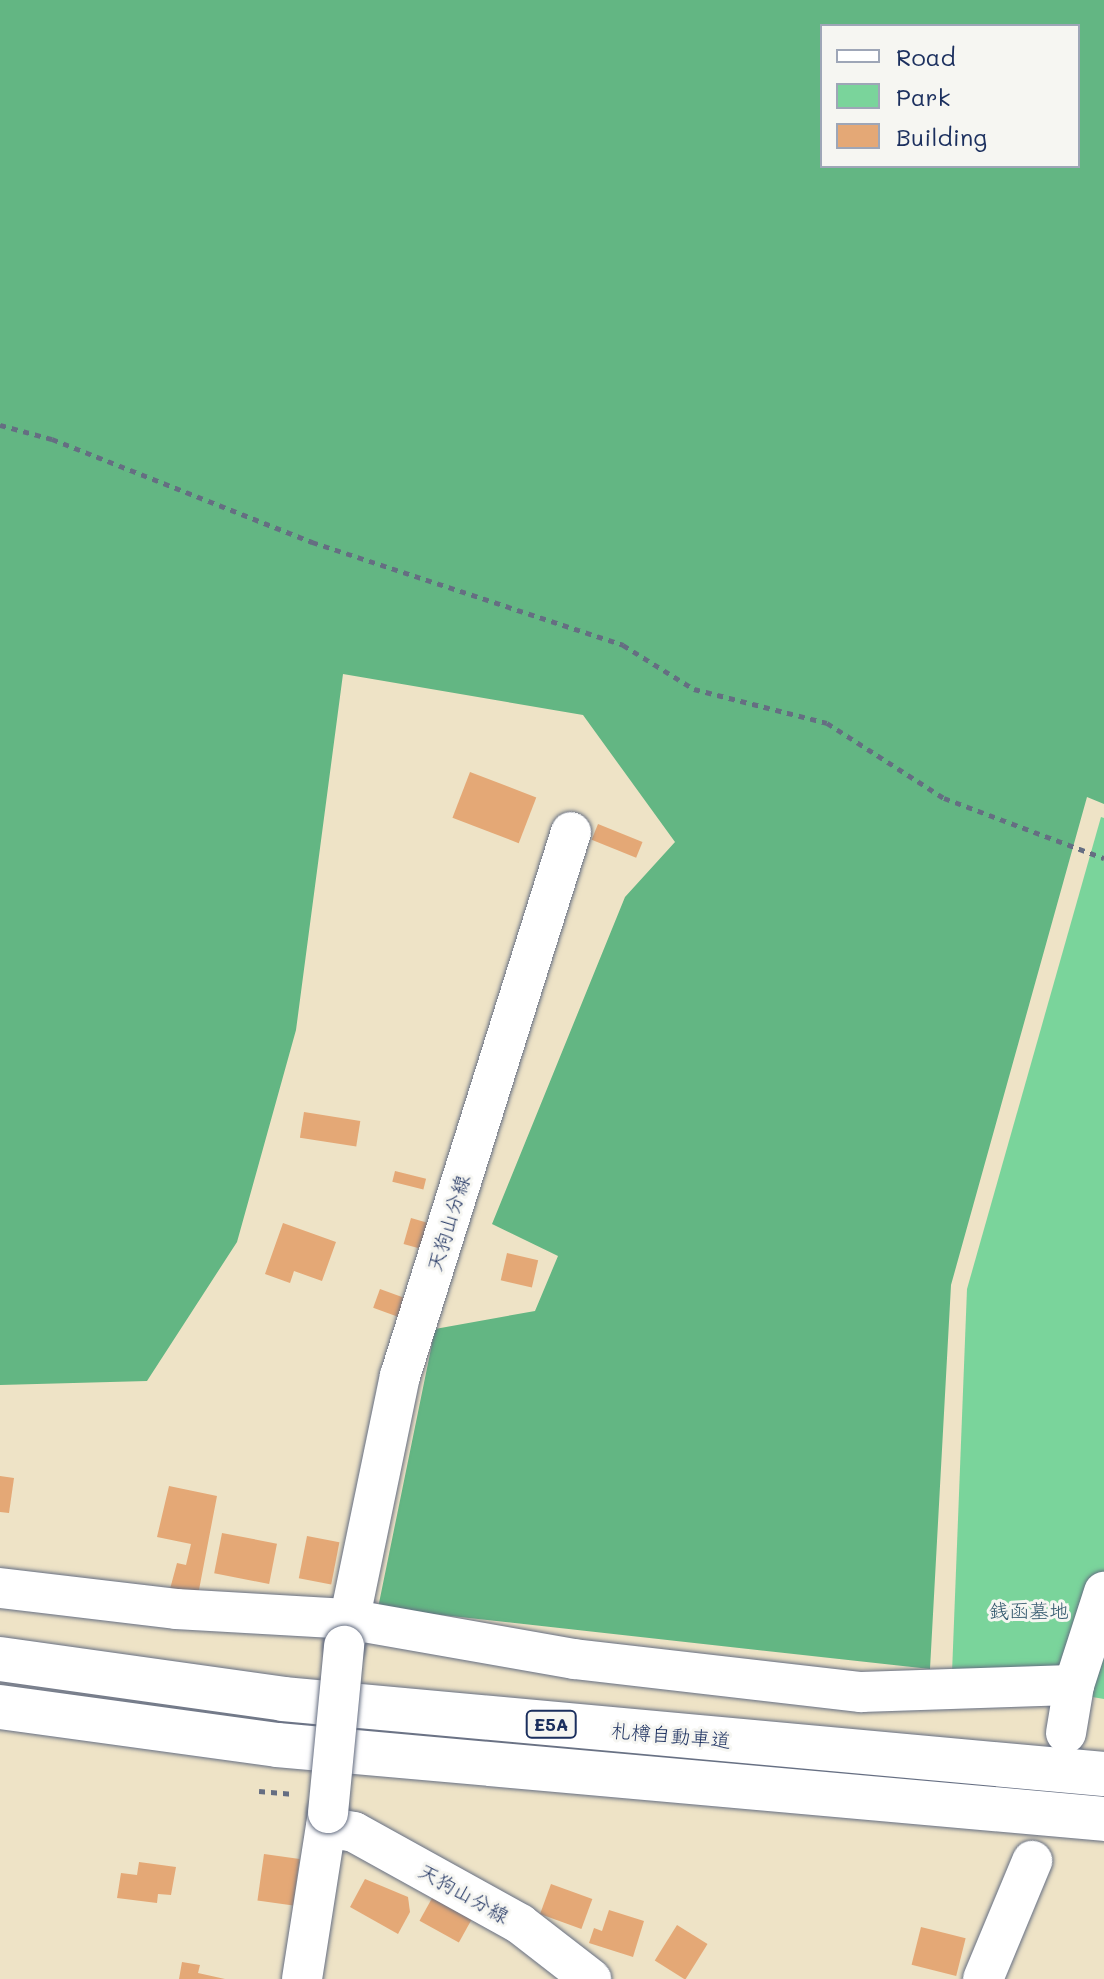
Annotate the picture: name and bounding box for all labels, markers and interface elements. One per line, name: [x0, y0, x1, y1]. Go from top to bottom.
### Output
legend: [820, 24, 1080, 168]
text: Road: [896, 41, 956, 72]
text: Park: [896, 81, 950, 112]
text: Building: [896, 121, 987, 152]
street label: 天狗山分線: [422, 1172, 474, 1274]
park label: 銭函墓地: [989, 1598, 1069, 1622]
road number: E5A: [525, 1710, 577, 1738]
street label: 札樽自動車道: [610, 1718, 732, 1752]
street label: 天狗山分線: [414, 1858, 514, 1928]

